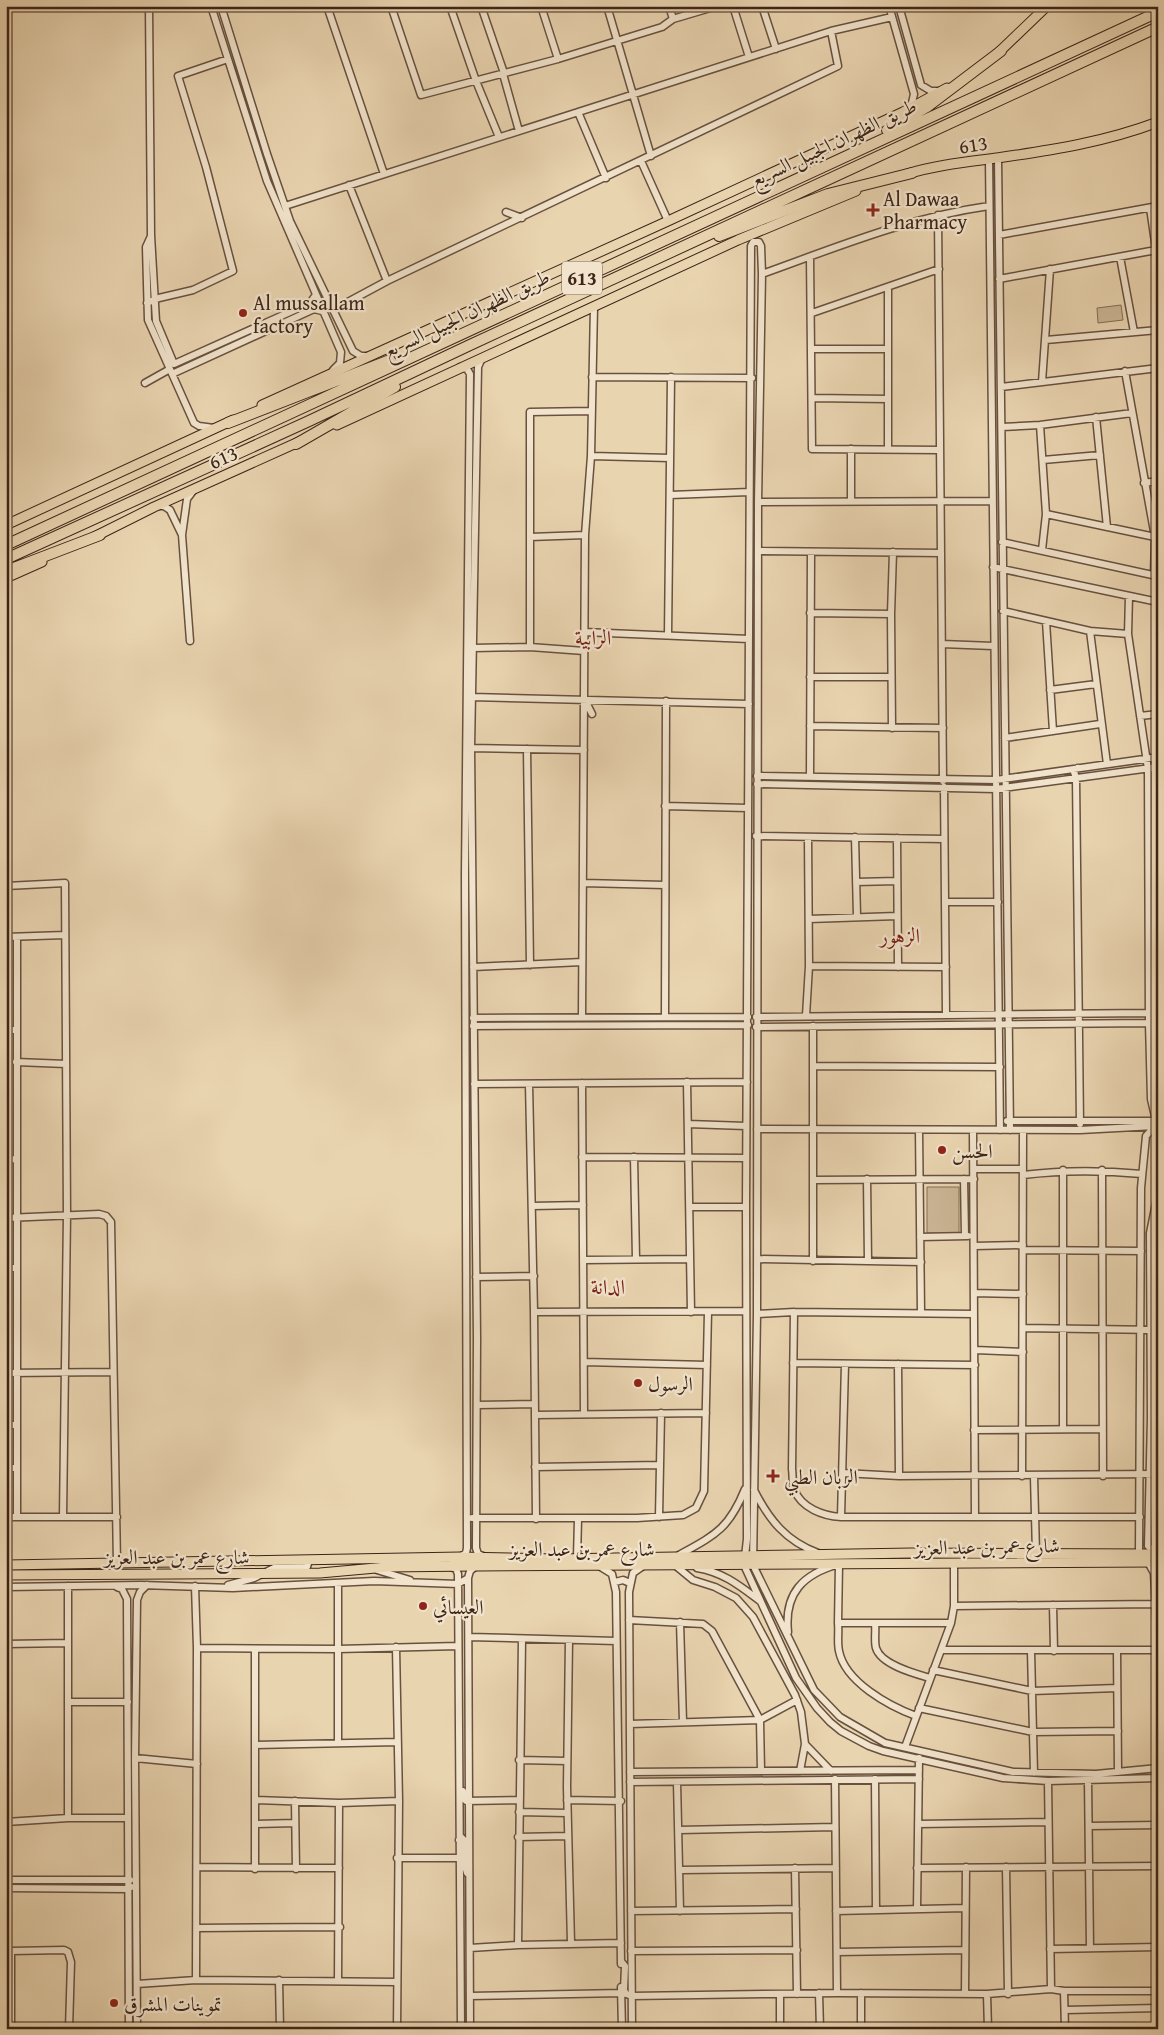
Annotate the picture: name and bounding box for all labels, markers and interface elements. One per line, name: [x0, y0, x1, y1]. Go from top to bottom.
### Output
street label: طريق الظهران الجبيل السريع: [745, 91, 923, 197]
street label: 613: [956, 127, 990, 161]
place label: Al Dawaa Pharmacy: [883, 184, 967, 236]
marker: Al Dawaa Pharmacy: [867, 204, 879, 216]
street label: طريق الظهران الجبيل السريع: [378, 262, 556, 368]
road number: 613: [562, 262, 602, 294]
place label: Al mussallam factory: [253, 288, 365, 340]
marker: Al mussallam factory: [237, 307, 249, 319]
street label: 613: [204, 438, 242, 476]
district label: الرابية: [575, 622, 611, 653]
district label: الزهور: [878, 920, 920, 951]
place label: الحسن: [952, 1136, 993, 1165]
marker: الحسن: [936, 1144, 948, 1156]
district label: الدانة: [591, 1271, 625, 1302]
place label: الرسول: [648, 1369, 693, 1398]
marker: الرسول: [632, 1377, 644, 1389]
place label: الربان الطبي: [784, 1462, 858, 1496]
marker: الربان الطبي: [766, 1469, 780, 1483]
street label: شارع عمر بن عبد العزيز: [912, 1530, 1060, 1566]
street label: شارع عمر بن عبد العزيز: [507, 1534, 655, 1567]
street label: شارع عمر بن عبد العزيز: [102, 1542, 250, 1575]
place label: العيسائي: [433, 1592, 484, 1623]
marker: العيسائي: [417, 1600, 429, 1612]
place label: تموينات المشرق: [124, 1989, 222, 2018]
marker: تموينات المشرق: [108, 1997, 120, 2009]

